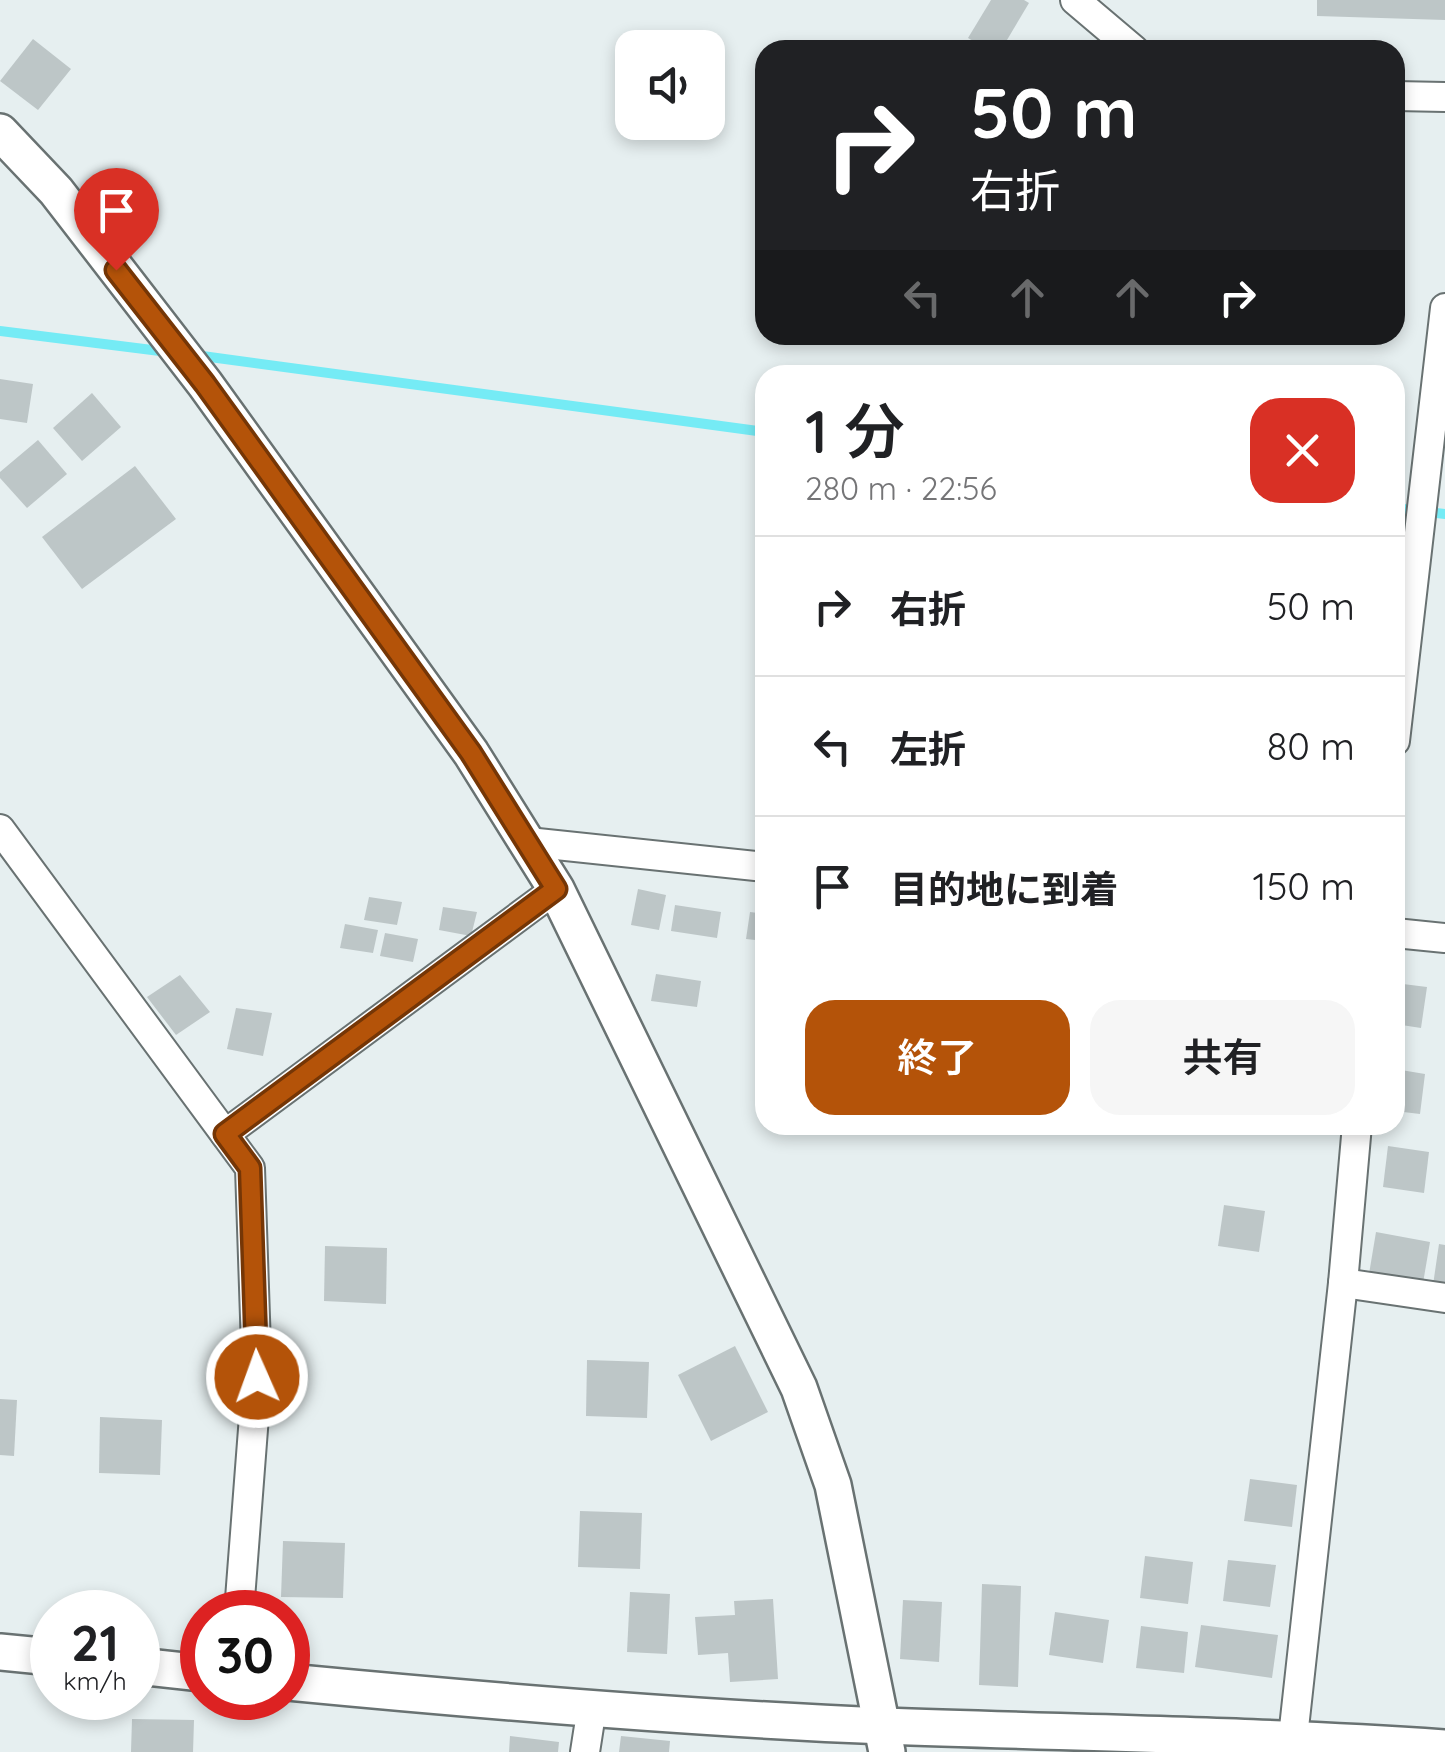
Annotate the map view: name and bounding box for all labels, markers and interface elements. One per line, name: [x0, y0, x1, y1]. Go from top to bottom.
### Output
map controls: [615, 30, 725, 140]
button: sound: [615, 30, 725, 140]
text: 50 m: [970, 68, 1137, 156]
icon: right: [805, 80, 935, 210]
text: 右折: [970, 162, 1060, 218]
pin: [74, 168, 159, 271]
icon: arrive: [89, 183, 144, 238]
icon: left: [895, 270, 950, 325]
icon: ahead: [1000, 270, 1055, 325]
icon: ahead: [1105, 270, 1160, 325]
icon: right: [1210, 270, 1265, 325]
text: 1 分: [805, 393, 905, 468]
button: close: [1250, 398, 1355, 503]
text: 280 m · 22:56: [805, 468, 997, 508]
icon: right: [805, 579, 860, 634]
text: 50 m: [1267, 582, 1355, 630]
text: 右折: [890, 585, 966, 633]
icon: left: [805, 719, 860, 774]
text: 80 m: [1267, 722, 1355, 770]
text: 左折: [890, 725, 966, 773]
icon: arrive: [805, 859, 860, 914]
text: 150 m: [1253, 862, 1355, 910]
text: 目的地に到着: [890, 865, 1118, 913]
button: 終了: [805, 1000, 1070, 1115]
button: 共有: [1090, 1000, 1355, 1115]
position arrow: [205, 1325, 309, 1429]
speed limit sign: 30: [180, 1590, 310, 1720]
text: 21: [71, 1611, 119, 1674]
text: km/h: [63, 1665, 127, 1696]

